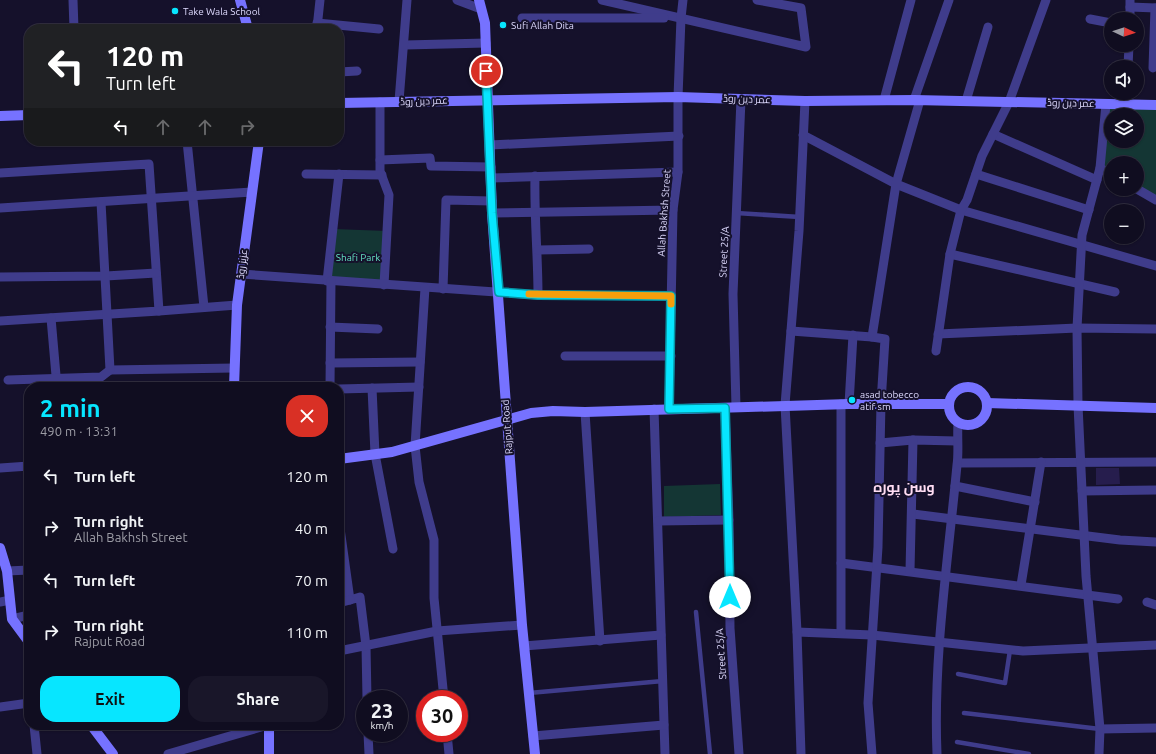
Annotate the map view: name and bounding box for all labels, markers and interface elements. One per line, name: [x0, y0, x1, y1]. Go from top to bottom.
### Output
marker: Take Wala School: [170, 6, 180, 16]
place label: Take Wala School: [183, 6, 261, 17]
north arrow: [1104, 12, 1144, 52]
map controls: [1104, 12, 1144, 244]
marker: Sufi Allah Dita: [498, 20, 508, 30]
place label: Sufi Allah Dita: [511, 20, 574, 31]
icon: left: [40, 40, 92, 92]
text: 120 m: [106, 40, 184, 71]
pin: [469, 54, 503, 88]
icon: arrive: [475, 60, 497, 82]
button: sound: [1104, 60, 1144, 100]
text: Turn left: [106, 73, 176, 93]
street label: عمر دین روڈ: [723, 93, 771, 106]
street label: عمر دین روڈ: [400, 95, 448, 108]
street label: عمر دین روڈ: [1047, 97, 1095, 110]
button: layers: [1104, 108, 1144, 148]
icon: left: [110, 116, 132, 138]
icon: ahead: [152, 116, 174, 138]
icon: ahead: [194, 116, 216, 138]
icon: right: [236, 116, 258, 138]
button: +: [1104, 156, 1144, 196]
street label: Allah Bakhsh Street: [655, 169, 673, 257]
button: −: [1104, 204, 1144, 244]
street label: Street 25/A: [717, 226, 731, 278]
street label: عزیز روڈ: [235, 248, 249, 279]
park label: Shafi Park: [336, 252, 380, 263]
place label: asad tobecco atif sm: [860, 389, 919, 412]
text: 2 min: [40, 395, 101, 422]
button: close: [286, 395, 328, 437]
marker: asad tobecco atif sm: [847, 395, 857, 405]
street label: Rajput Road: [500, 399, 514, 455]
text: 490 m · 13:31: [40, 424, 118, 438]
icon: left: [40, 465, 62, 487]
text: Turn left: [74, 468, 135, 485]
text: 120 m: [286, 468, 328, 485]
district label: وسن پورہ: [873, 479, 935, 498]
text: Turn right: [74, 513, 144, 530]
icon: right: [40, 517, 62, 539]
text: 40 m: [295, 520, 328, 537]
text: Allah Bakhsh Street: [74, 530, 188, 544]
icon: left: [40, 569, 62, 591]
text: Turn left: [74, 572, 135, 589]
text: 70 m: [295, 572, 328, 589]
position arrow: [709, 576, 751, 618]
text: Turn right: [74, 617, 144, 634]
icon: right: [40, 621, 62, 643]
text: 110 m: [286, 624, 328, 641]
street label: Street 25/A: [714, 628, 728, 680]
text: Rajput Road: [74, 634, 145, 648]
button: Exit: [40, 676, 180, 722]
button: Share: [188, 676, 328, 722]
speed limit sign: 30: [416, 690, 468, 742]
text: 23: [371, 699, 393, 722]
text: km/h: [370, 720, 394, 731]

